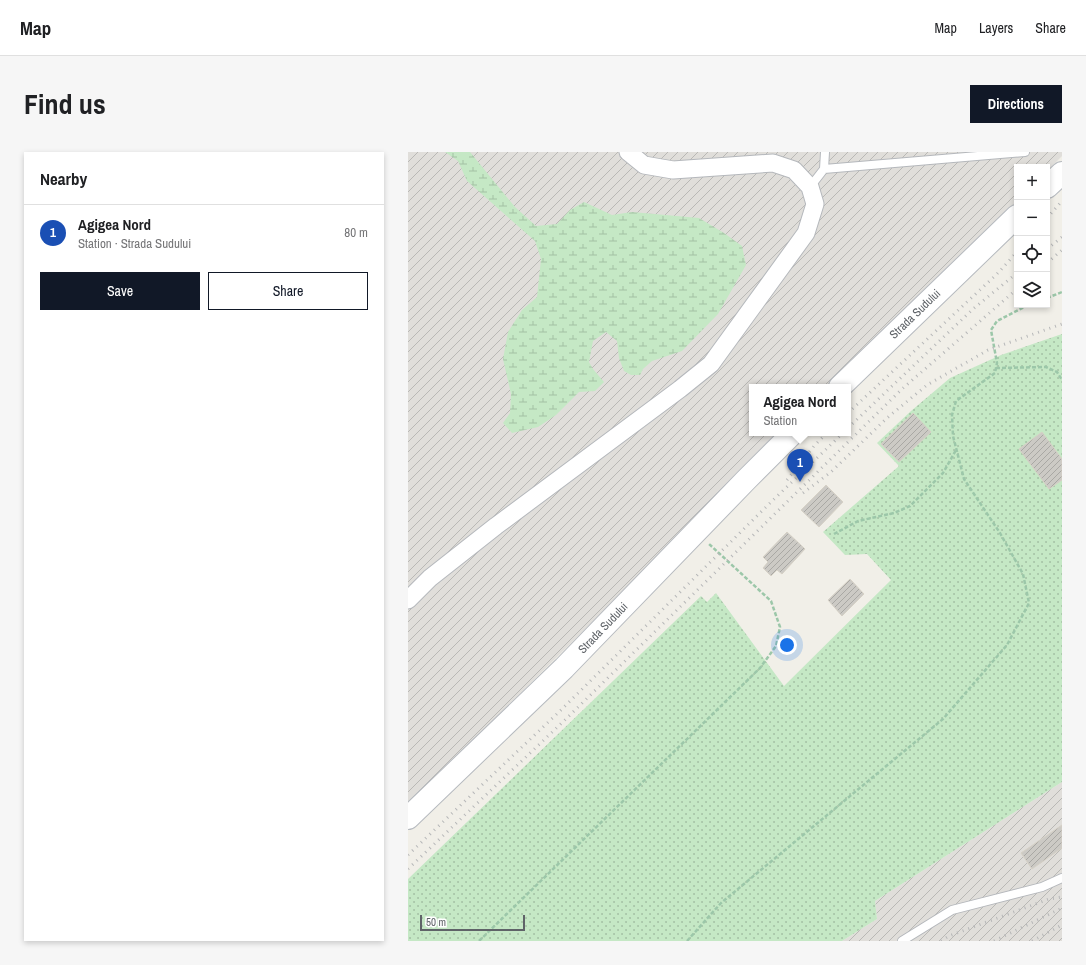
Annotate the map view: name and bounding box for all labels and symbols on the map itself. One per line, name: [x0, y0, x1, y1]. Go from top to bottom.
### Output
street label: Strada Sudului: [886, 286, 944, 342]
pin: 1: [787, 449, 813, 482]
street label: Strada Sudului: [575, 599, 631, 657]
your location: [777, 635, 797, 655]
scale bar: [420, 913, 525, 932]

